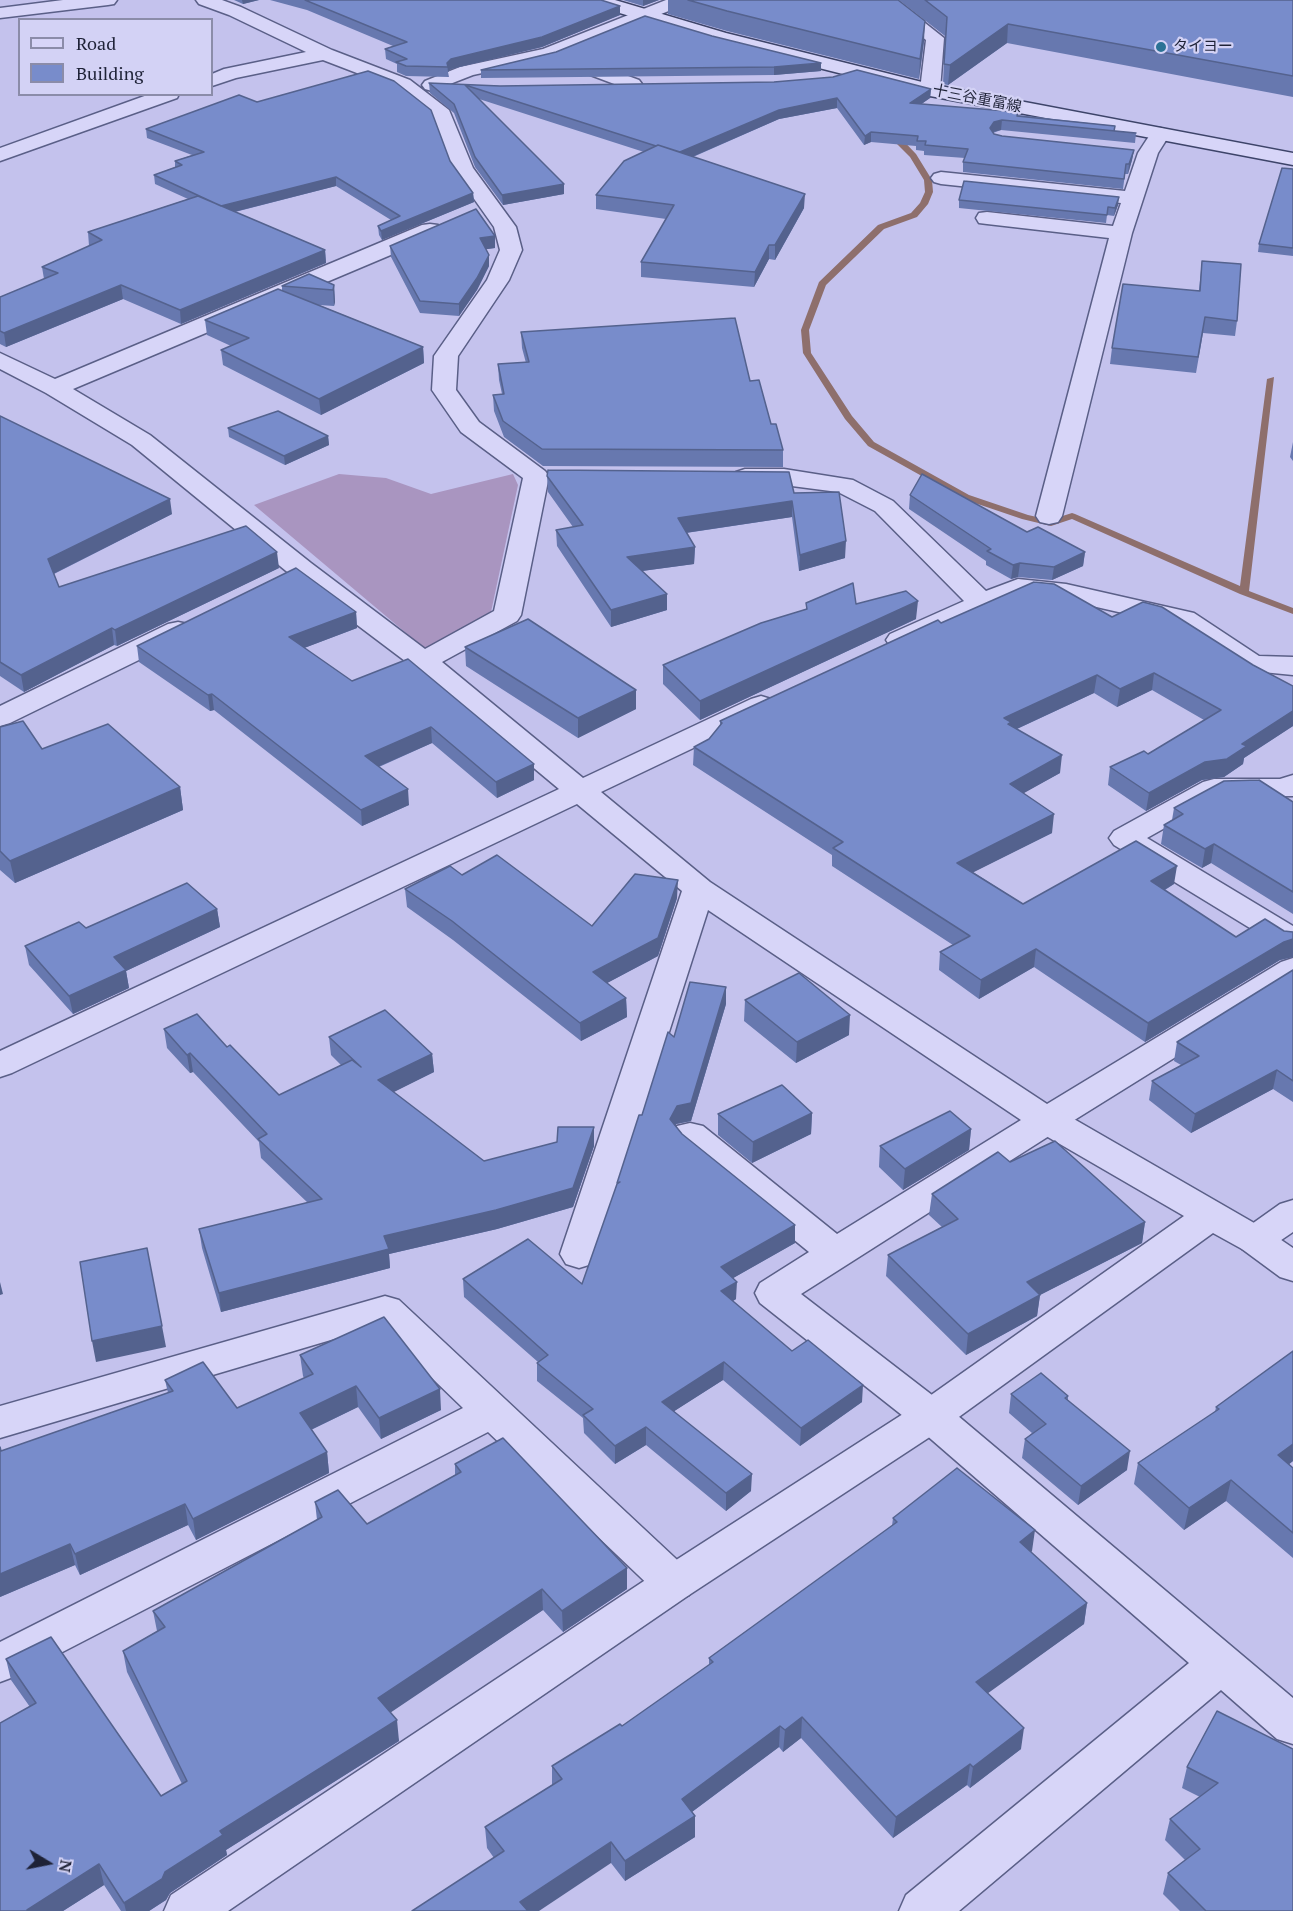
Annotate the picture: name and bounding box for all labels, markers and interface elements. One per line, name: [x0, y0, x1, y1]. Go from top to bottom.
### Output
legend: [18, 18, 213, 96]
text: Road: [76, 31, 116, 55]
place label: タイヨー: [1173, 38, 1233, 56]
marker: タイヨー: [1154, 40, 1168, 54]
text: Building: [76, 61, 144, 85]
street label: 十三谷重富線: [931, 82, 1023, 116]
north arrow: [18, 1833, 78, 1893]
text: N: [54, 1858, 78, 1874]

